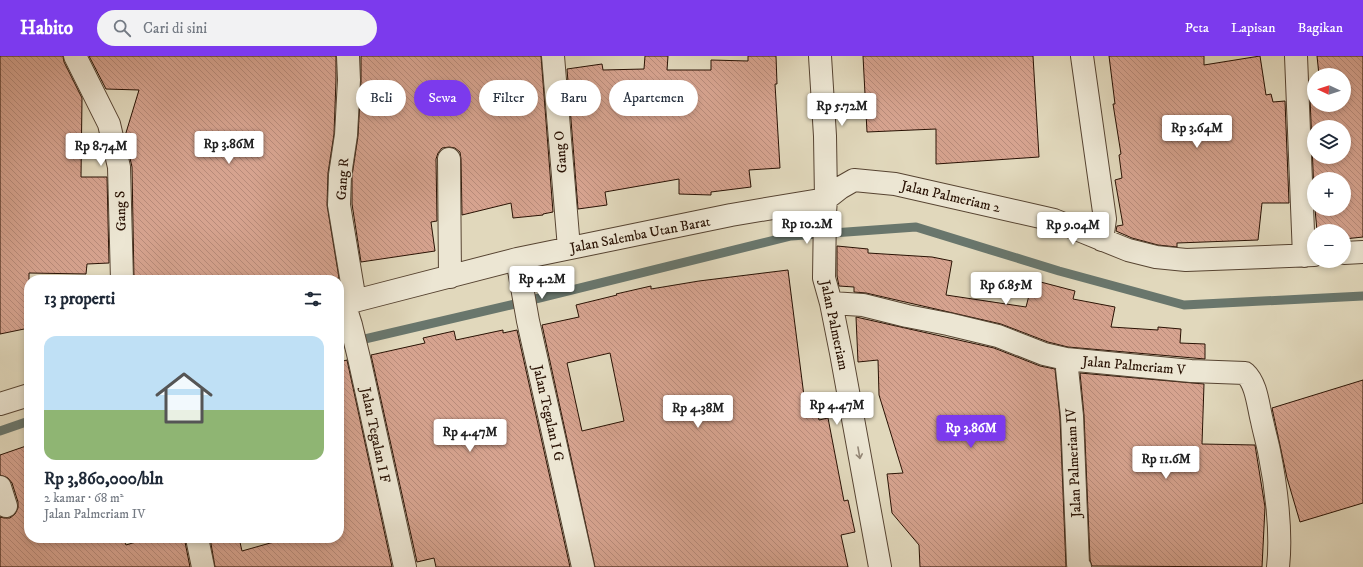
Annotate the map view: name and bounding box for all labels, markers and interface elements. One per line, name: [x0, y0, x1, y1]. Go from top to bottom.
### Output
search box: [97, 10, 377, 46]
text: Habito: [20, 17, 73, 40]
icon: search: [111, 17, 133, 39]
text: Cari di sini: [143, 19, 207, 38]
text: Peta: [1185, 19, 1209, 37]
text: Lapisan: [1231, 19, 1276, 37]
text: Bagikan: [1298, 19, 1343, 37]
north arrow: [1307, 68, 1351, 112]
map controls: [1307, 68, 1351, 268]
chip: Beli: [356, 80, 406, 116]
chip: Sewa: [414, 80, 471, 116]
chip: Filter: [479, 80, 538, 116]
chip: Baru: [546, 80, 601, 116]
chip: Apartemen: [609, 80, 698, 116]
pin: Rp 5.72M: [801, 93, 883, 127]
text: Rp 5.72M: [816, 98, 868, 114]
pin: Rp 3.64M: [1156, 115, 1238, 149]
text: Rp 3.64M: [1171, 120, 1223, 136]
button: layers: [1307, 120, 1351, 164]
street label: Gang O: [550, 130, 572, 174]
pin: Rp 3.86M: [188, 131, 270, 165]
pin: Rp 8.74M: [60, 133, 142, 167]
text: Rp 3.86M: [203, 136, 255, 152]
text: Rp 8.74M: [75, 138, 127, 154]
street label: Gang R: [333, 157, 353, 201]
button: +: [1307, 172, 1351, 216]
street label: Jalan Palmeriam 2: [897, 176, 1002, 217]
street label: Gang S: [111, 191, 131, 231]
pin: Rp 10.2M: [766, 211, 848, 245]
street label: Jalan Salemba Utan Barat: [566, 212, 712, 258]
pin: Rp 9.04M: [1032, 212, 1114, 246]
text: Rp 10.2M: [781, 216, 833, 232]
text: Rp 9.04M: [1046, 217, 1100, 233]
button: −: [1307, 224, 1351, 268]
pin: Rp 4.2M: [505, 266, 579, 300]
text: Rp 4.2M: [518, 271, 566, 287]
pin: Rp 6.85M: [965, 272, 1047, 306]
street label: Jalan Palmeriam: [815, 277, 852, 372]
text: Rp 6.85M: [980, 277, 1032, 293]
text: 13 properti: [44, 288, 115, 310]
icon: filters: [302, 288, 324, 310]
street label: Jalan Palmeriam V: [1080, 352, 1187, 380]
street label: Jalan Tegalan I G: [528, 361, 568, 463]
icon: home: [148, 362, 220, 434]
street label: Jalan Tegalan I F: [356, 384, 394, 485]
pin: Rp 4.47M: [796, 392, 878, 426]
pin: Rp 4.38M: [657, 395, 739, 429]
text: Rp 4.47M: [810, 397, 864, 413]
text: Rp 4.38M: [672, 400, 724, 416]
street label: Jalan Palmeriam IV: [1062, 407, 1086, 520]
pin: Rp 3.86M: [930, 415, 1012, 449]
pin: Rp 4.47M: [429, 419, 511, 453]
text: Rp 3.86M: [945, 420, 997, 436]
text: Rp 4.47M: [443, 424, 497, 440]
one-way arrow: [856, 446, 864, 459]
pin: Rp 11.6M: [1125, 446, 1207, 480]
text: Rp 11.6M: [1141, 451, 1191, 467]
text: Rp 3,860,000/bln: [44, 468, 163, 490]
text: 2 kamar · 68 m²: [44, 490, 124, 506]
text: Jalan Palmeriam IV: [44, 506, 145, 522]

